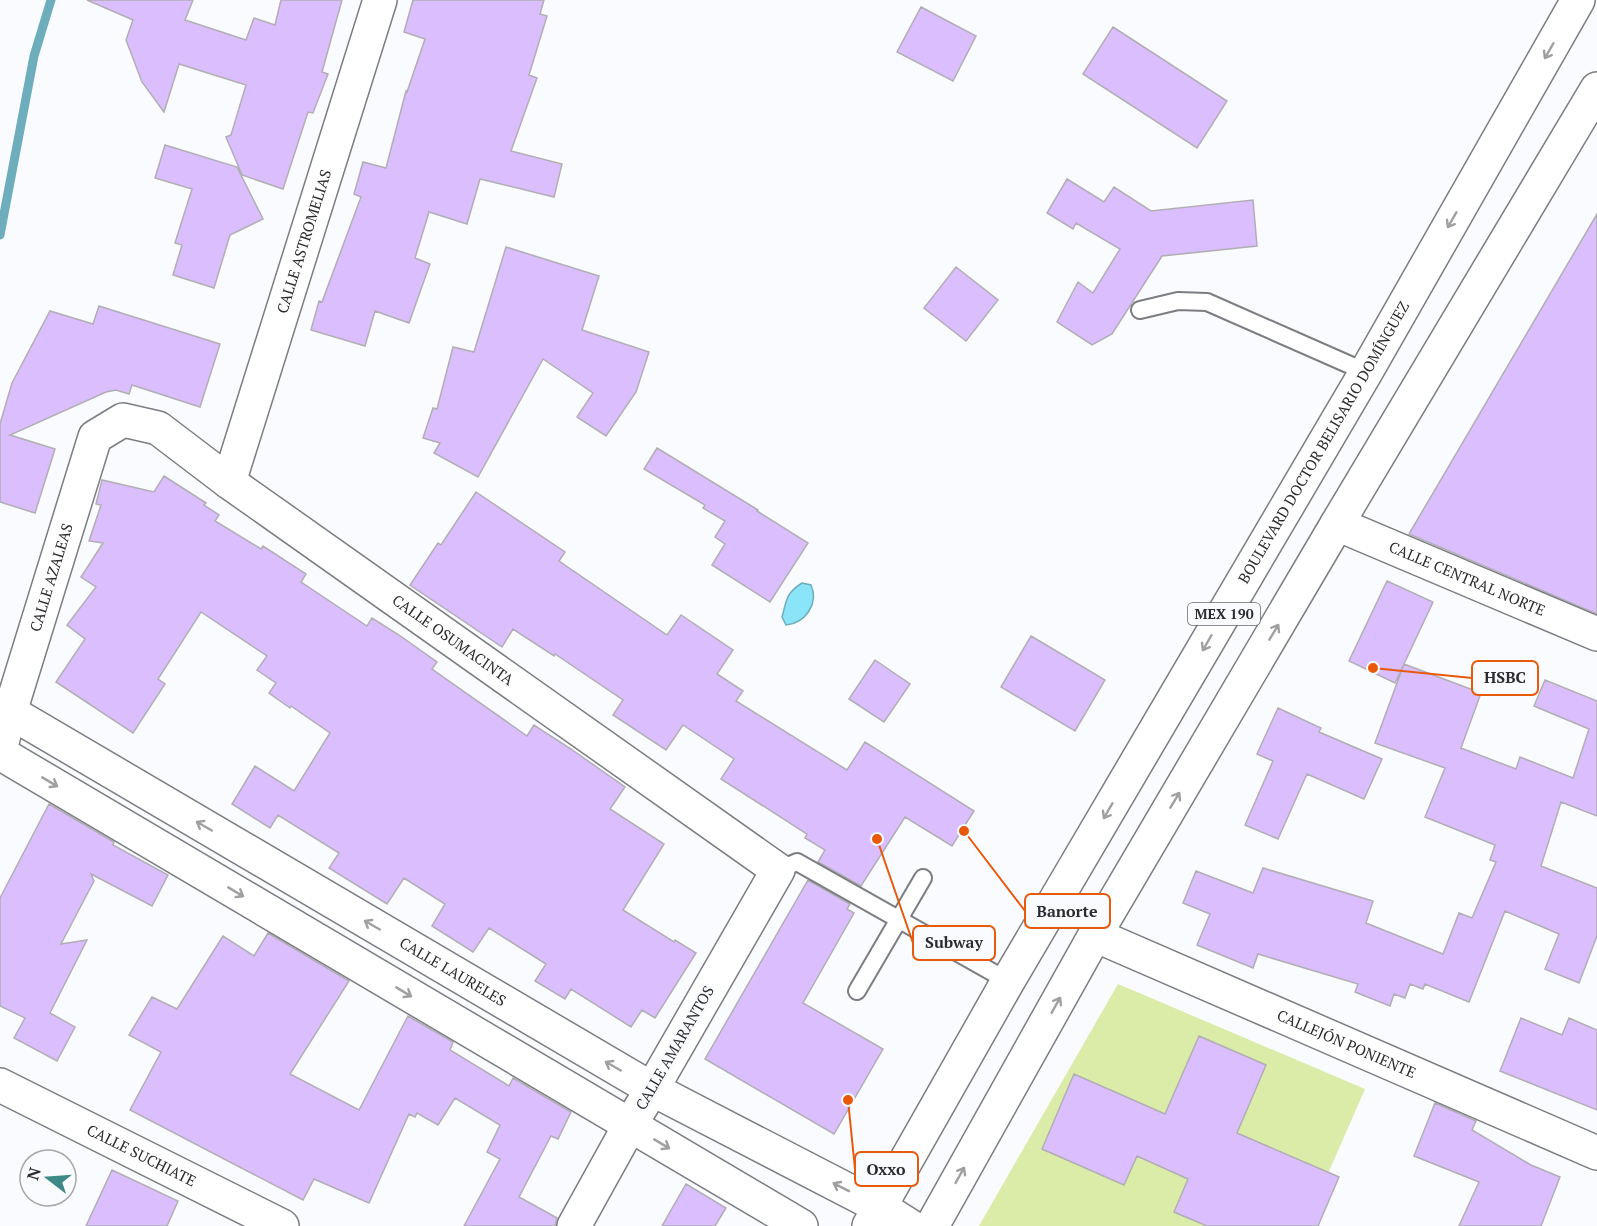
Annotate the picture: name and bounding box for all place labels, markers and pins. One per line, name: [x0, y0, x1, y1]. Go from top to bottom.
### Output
callout: HSBC: [1472, 661, 1538, 695]
callout: Banorte: [1025, 894, 1110, 928]
callout: Subway: [913, 926, 995, 960]
callout: Oxxo: [855, 1152, 918, 1186]

